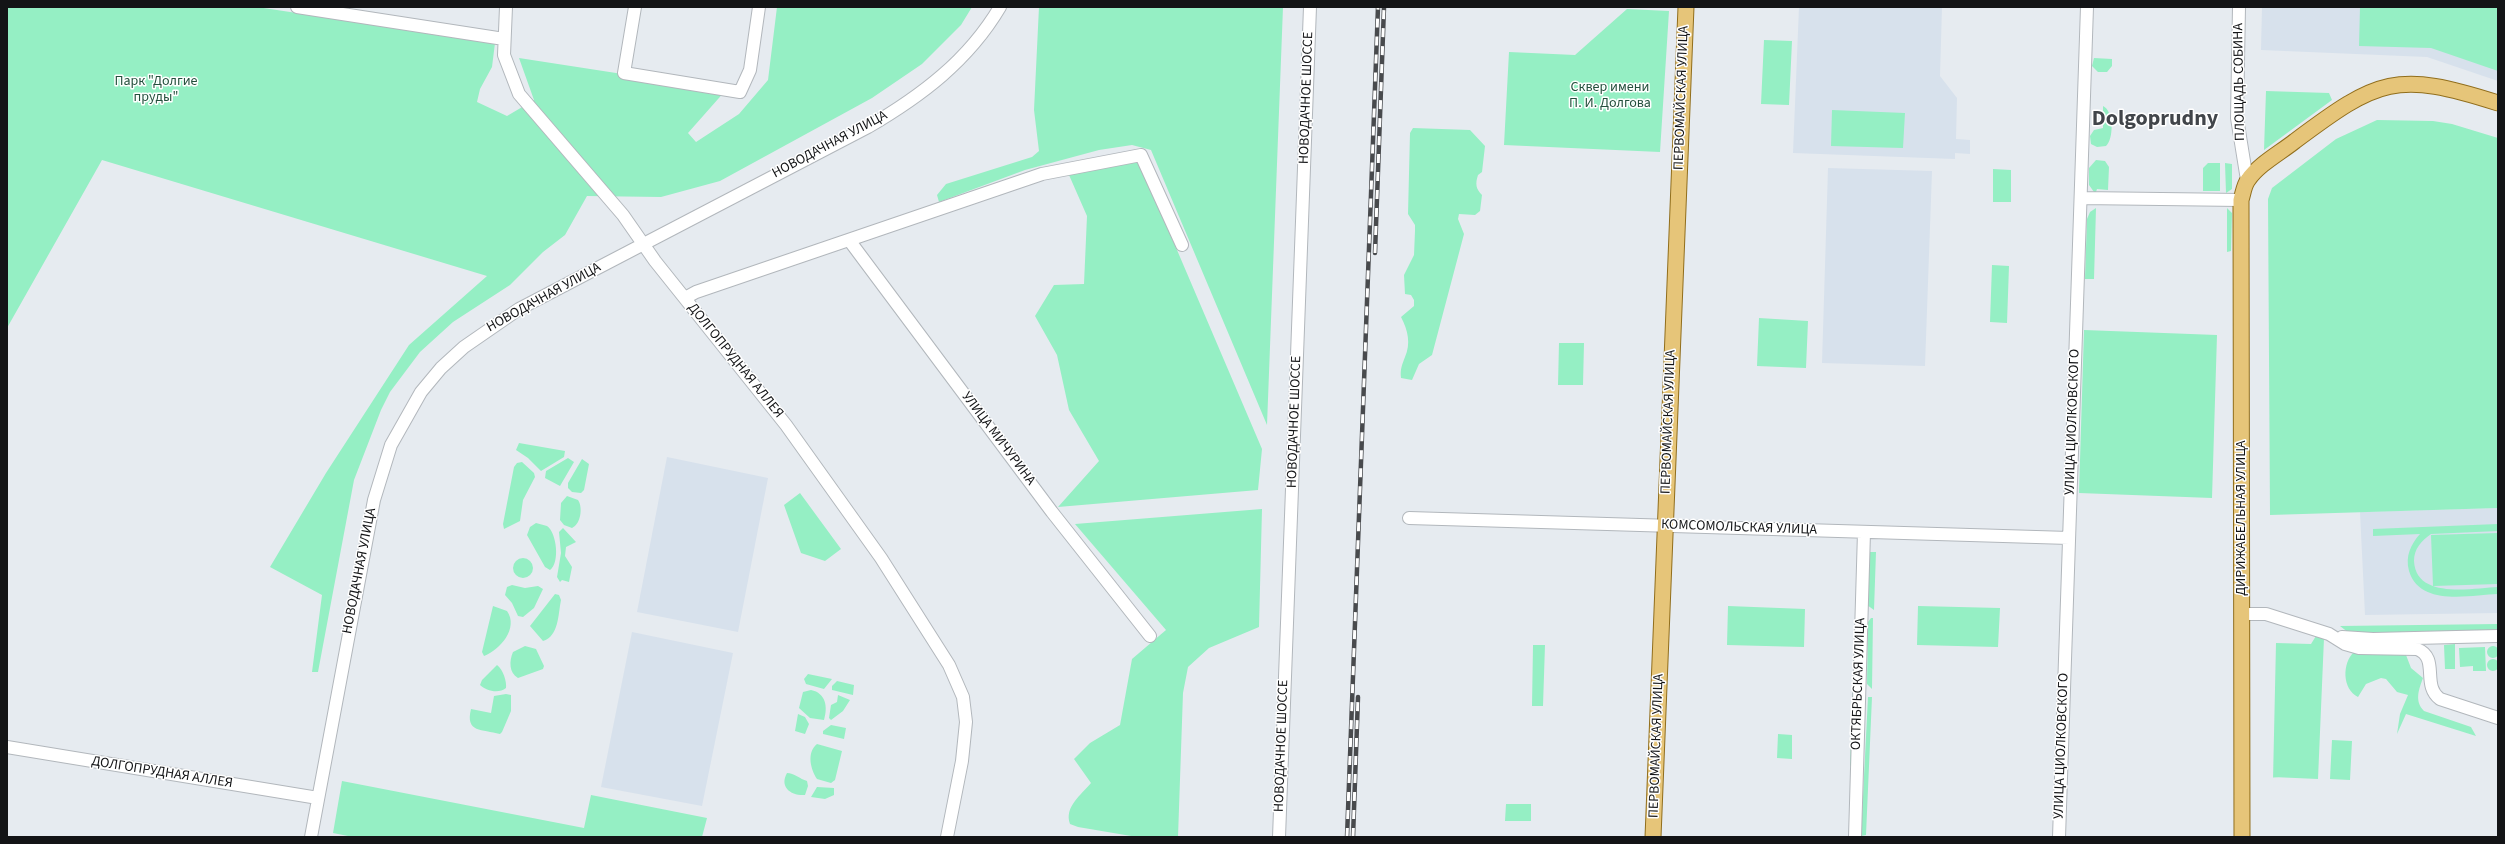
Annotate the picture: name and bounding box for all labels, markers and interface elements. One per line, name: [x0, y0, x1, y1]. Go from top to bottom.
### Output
street label: ПЛОЩАДЬ СОБИНА: [2231, 23, 2249, 141]
street label: ПЕРВОМАЙСКАЯ УЛИЦА: [1671, 26, 1693, 170]
street label: НОВОДАЧНОЕ ШОССЕ: [1296, 31, 1318, 165]
park label: Парк "Долгие пруды": [114, 74, 198, 106]
park label: Сквер имени П. И. Долгова: [1569, 80, 1651, 112]
district label: Dolgoprudny: [2092, 107, 2218, 133]
street label: НОВОДАЧНАЯ УЛИЦА: [770, 108, 890, 182]
street label: НОВОДАЧНАЯ УЛИЦА: [484, 260, 604, 336]
street label: ДОЛГОПРУДНАЯ АЛЛЕЯ: [683, 300, 787, 422]
street label: УЛИЦА ЦИОЛКОВСКОГО: [2062, 349, 2084, 495]
street label: ПЕРВОМАЙСКАЯ УЛИЦА: [1658, 350, 1680, 494]
street label: НОВОДАЧНОЕ ШОССЕ: [1284, 355, 1306, 489]
street label: УЛИЦА МИЧУРИНА: [957, 389, 1039, 489]
street label: ДИРИЖАБЕЛЬНАЯ УЛИЦА: [2234, 440, 2250, 596]
street label: НОВОДАЧНАЯ УЛИЦА: [340, 507, 380, 635]
street label: КОМСОМОЛЬСКАЯ УЛИЦА: [1661, 517, 1817, 539]
street label: ОКТЯБРЬСКАЯ УЛИЦА: [1848, 617, 1870, 751]
street label: УЛИЦА ЦИОЛКОВСКОГО: [2051, 673, 2073, 819]
street label: ПЕРВОМАЙСКАЯ УЛИЦА: [1646, 674, 1668, 818]
street label: НОВОДАЧНОЕ ШОССЕ: [1271, 679, 1293, 813]
street label: ДОЛГОПРУДНАЯ АЛЛЕЯ: [90, 754, 234, 792]

